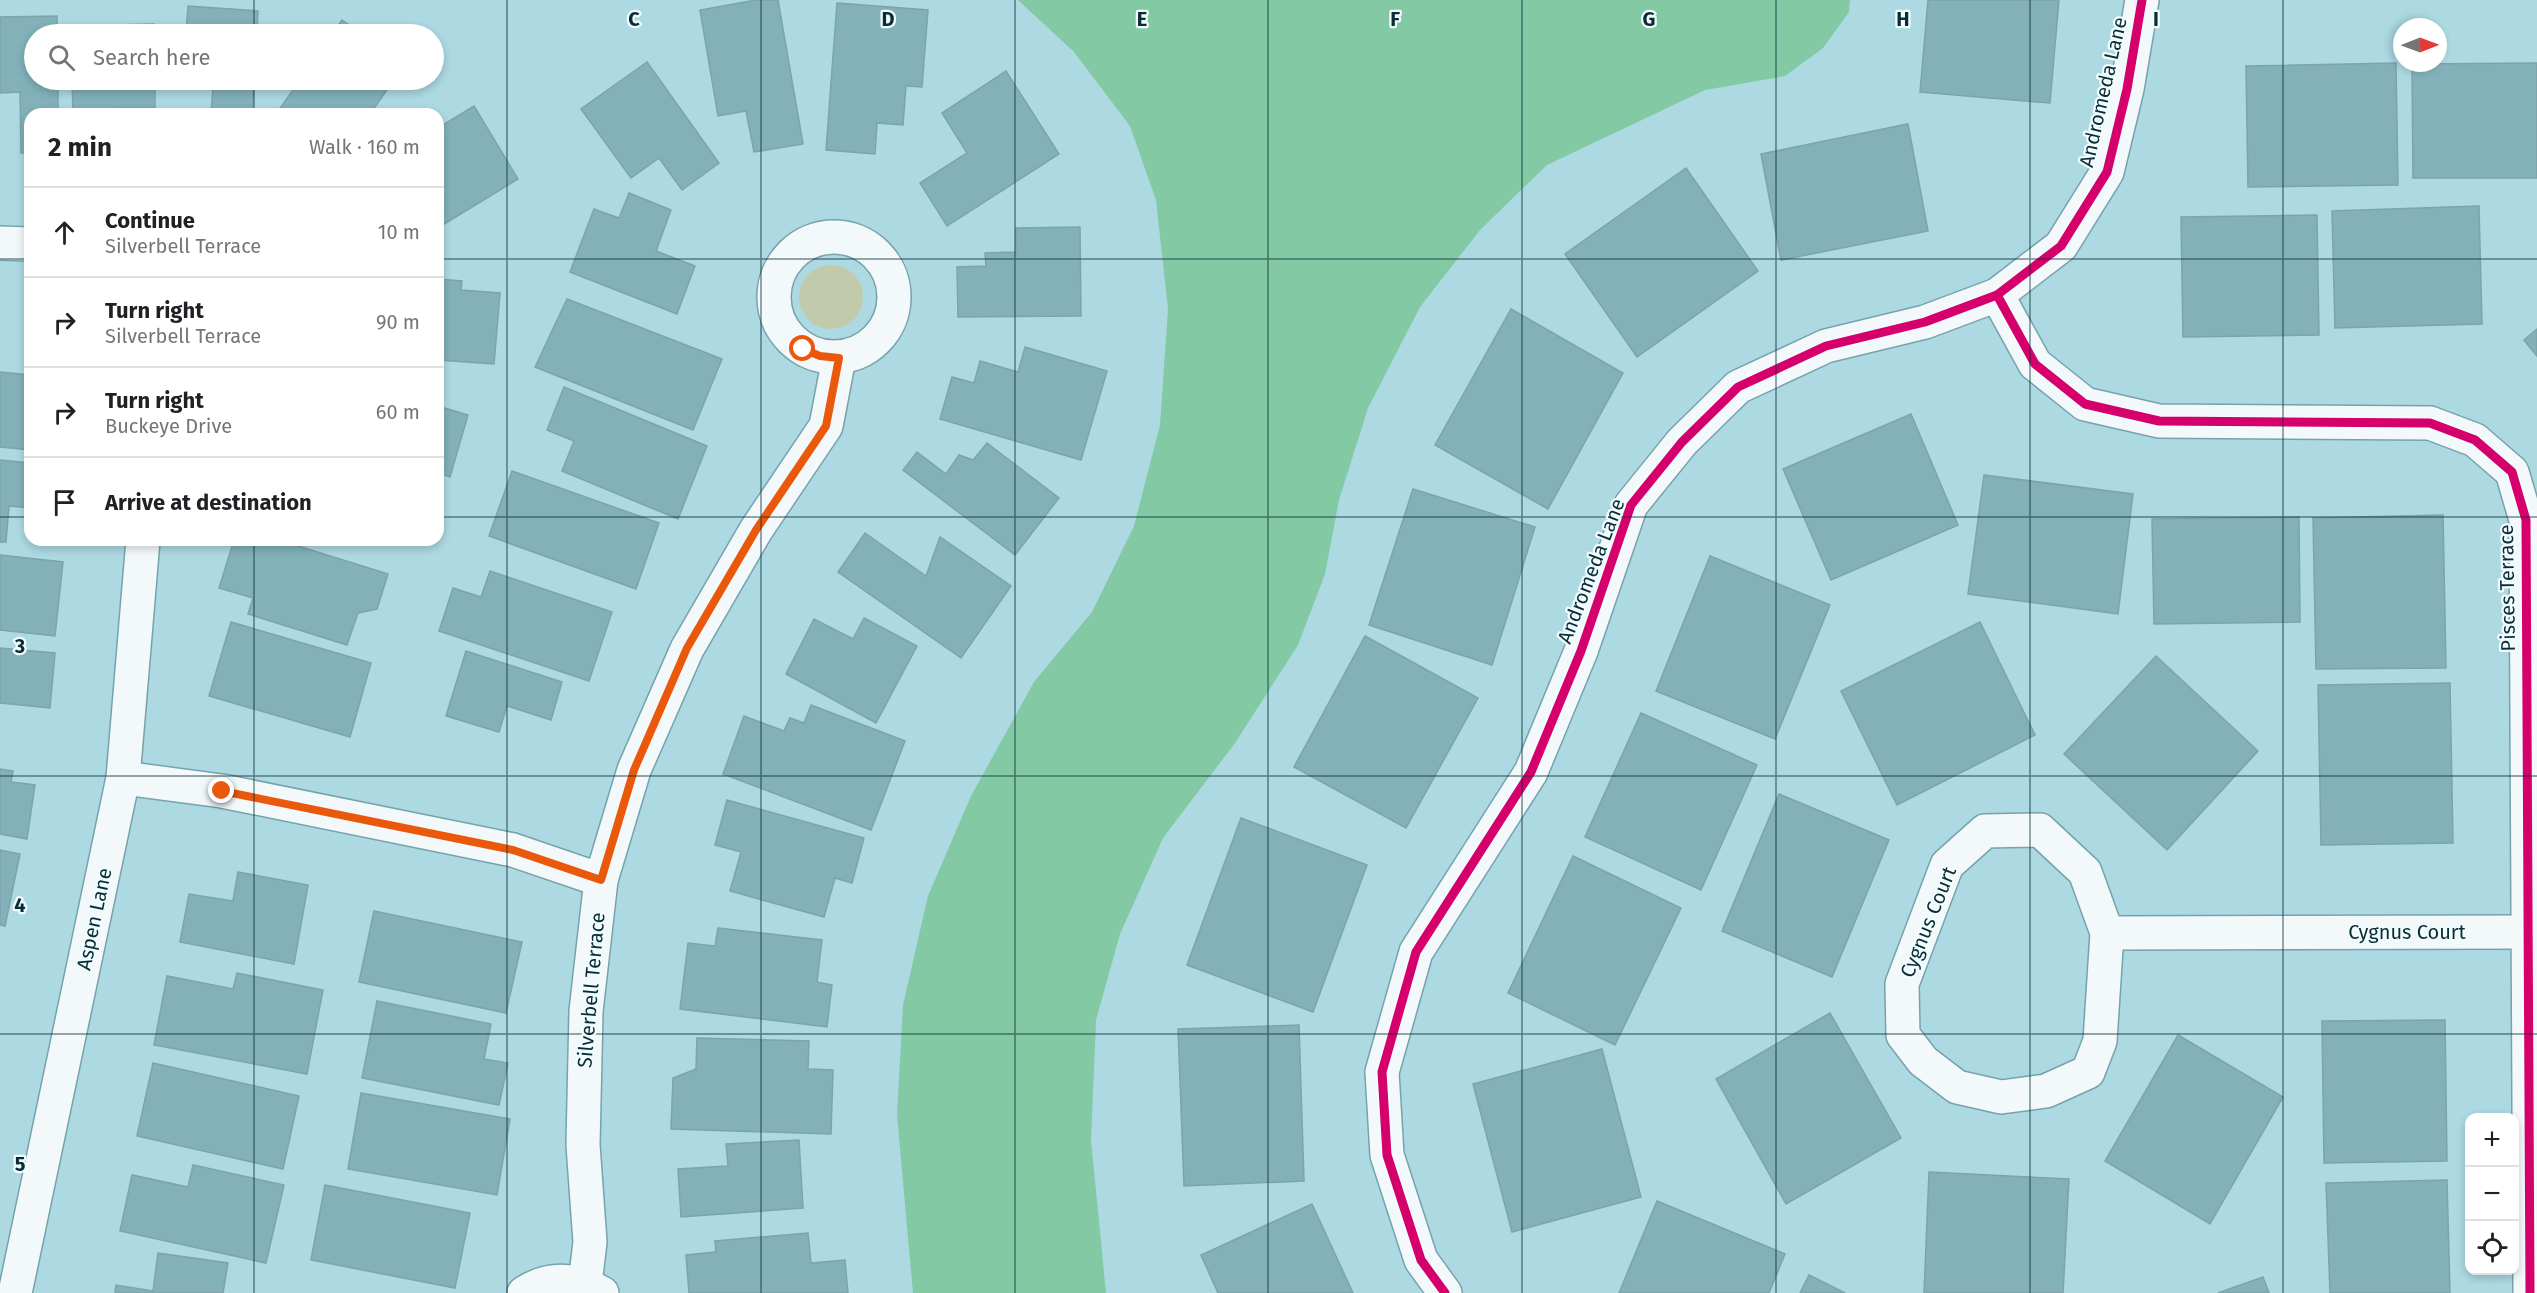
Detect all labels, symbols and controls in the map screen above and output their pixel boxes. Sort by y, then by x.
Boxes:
text: C [628,7,640,31]
text: D [881,7,895,31]
text: E [1137,7,1147,31]
text: F [1390,7,1400,31]
text: G [1643,7,1655,31]
text: H [1896,7,1910,31]
text: I [2153,7,2159,31]
street label: Andromeda Lane [2074,15,2132,169]
north arrow [2393,18,2447,72]
search box [24,24,444,90]
icon: search [45,41,78,74]
text: Search here [93,44,211,71]
text: 2 min [48,132,112,163]
text: Walk · 160 m [309,135,420,159]
text: Continue [105,207,195,234]
icon: ahead [48,216,81,249]
text: 10 m [378,220,420,244]
text: Silverbell Terrace [105,234,261,258]
text: Turn right [105,297,204,324]
icon: right [48,306,81,339]
text: 90 m [376,310,420,334]
text: Silverbell Terrace [105,324,261,348]
route start [789,335,815,361]
text: Turn right [105,387,204,414]
icon: right [48,396,81,429]
text: 60 m [376,400,420,424]
text: Buckeye Drive [105,414,232,438]
icon: arrive [48,486,81,519]
text: Arrive at destination [105,489,312,516]
street label: Andromeda Lane [1552,495,1630,647]
street label: Pisces Terrace [2494,524,2520,652]
text: 3 [14,634,25,658]
route end [208,777,234,803]
street label: Cygnus Court [1895,862,1961,981]
street label: Aspen Lane [71,866,117,972]
text: 4 [14,893,26,917]
street label: Silverbell Terrace [572,911,610,1069]
street label: Cygnus Court [2348,920,2467,944]
map controls [2465,1113,2519,1275]
button: + [2465,1113,2519,1167]
text: 5 [15,1152,26,1176]
button: − [2465,1167,2519,1221]
button: locate [2465,1221,2519,1275]

